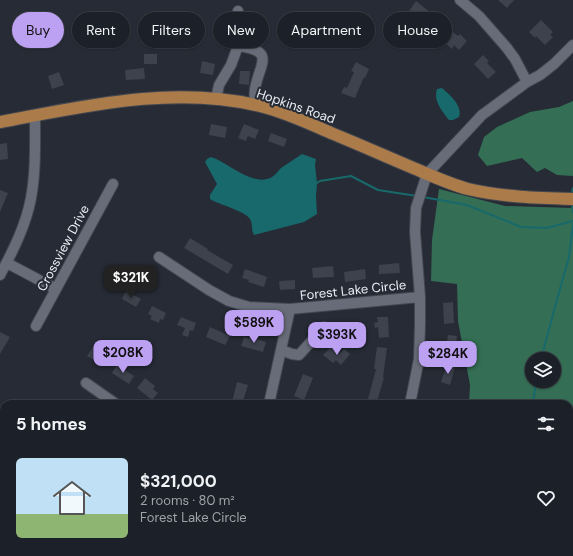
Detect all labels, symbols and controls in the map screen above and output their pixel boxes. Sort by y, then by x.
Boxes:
chip: Buy [12,12,64,48]
chip: Rent [72,12,130,48]
chip: Filters [138,12,205,48]
chip: New [213,12,269,48]
chip: Apartment [277,12,375,48]
chip: House [383,12,452,48]
street label: Hopkins Road [254,85,338,127]
street label: Crossview Drive [33,202,93,294]
pin: $321K [103,265,159,299]
text: $321K [113,269,149,286]
street label: Forest Lake Circle [299,276,407,304]
pin: $589K [226,310,282,344]
text: $589K [234,314,274,331]
pin: $393K [309,322,365,356]
text: $393K [317,326,357,343]
pin: $208K [95,340,151,374]
pin: $284K [420,341,476,375]
text: $208K [102,344,144,361]
text: $284K [428,345,468,362]
map controls [525,352,561,388]
button: layers [525,352,561,388]
text: 5 homes [16,413,87,435]
icon: filters [535,413,557,435]
text: $321,000 [140,470,217,492]
icon: home [48,474,96,522]
icon: heart [535,487,557,509]
text: 2 rooms · 80 m² [140,492,235,509]
text: Forest Lake Circle [140,509,247,526]

